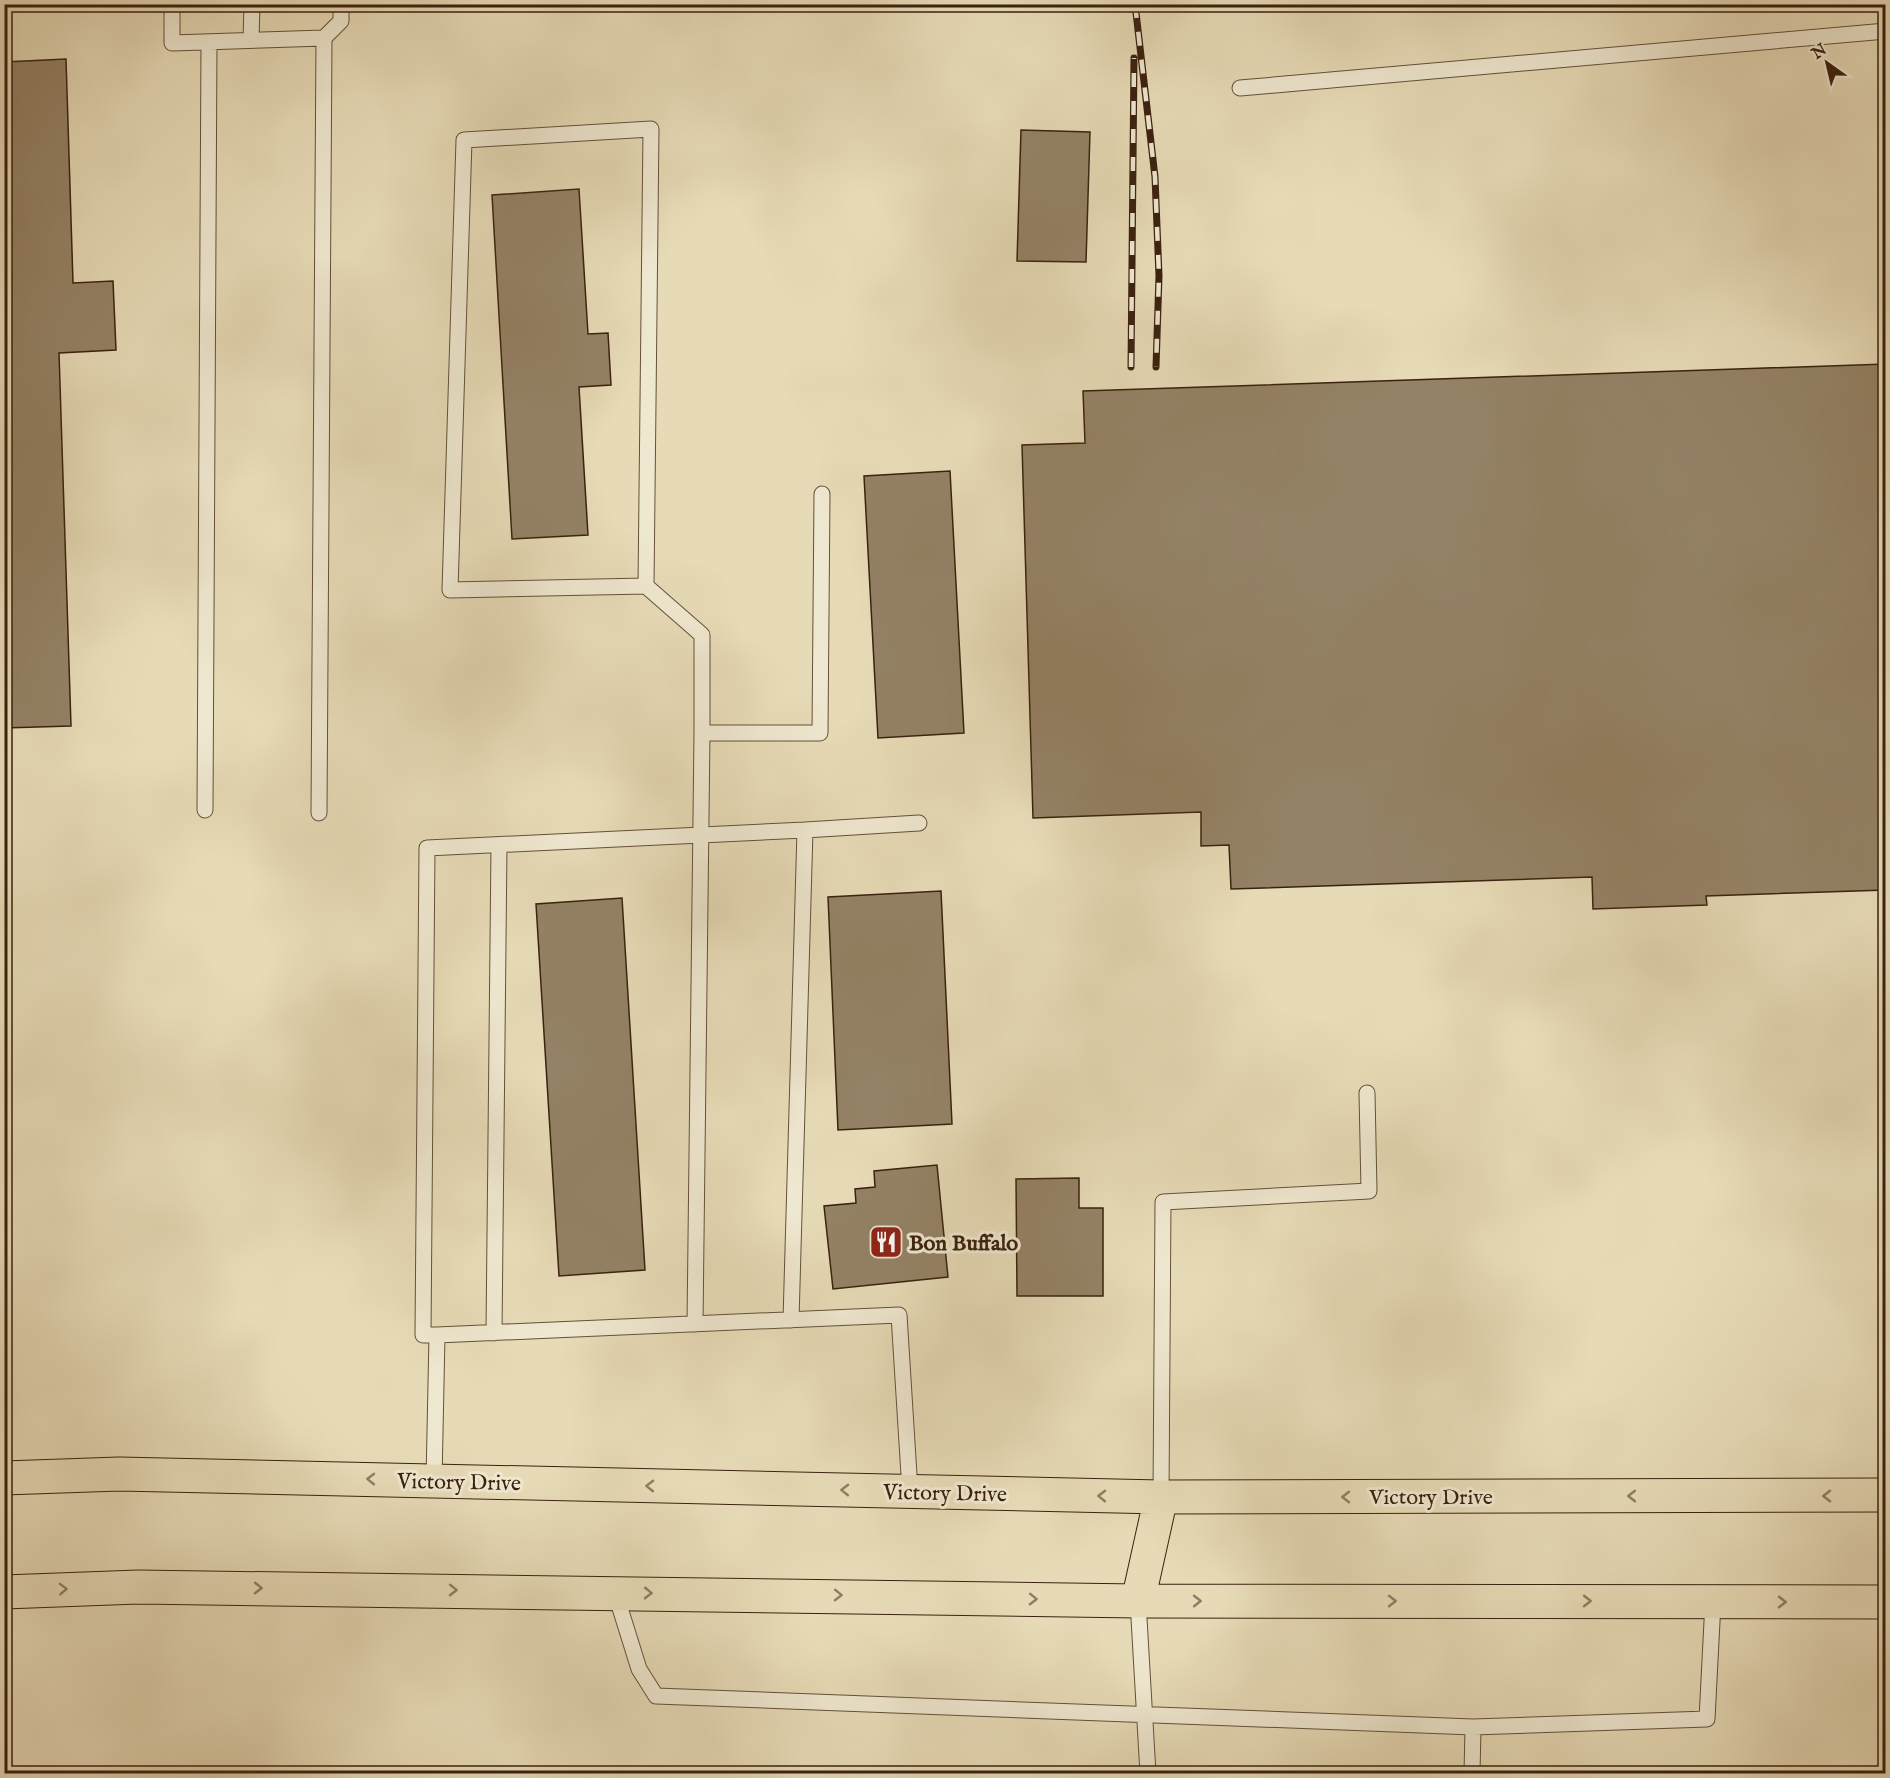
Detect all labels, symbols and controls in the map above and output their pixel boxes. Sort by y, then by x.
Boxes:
north arrow [1797,33,1857,93]
text: N [1808,40,1831,65]
restaurant icon: Bon Buffalo [868,1224,904,1260]
place label: Bon Buffalo [909,1230,1018,1258]
street label: Victory Drive [396,1468,521,1498]
one-way arrow [366,1473,375,1486]
one-way arrow [645,1479,654,1492]
street label: Victory Drive [882,1479,1007,1509]
one-way arrow [840,1484,849,1496]
street label: Victory Drive [1368,1484,1493,1512]
one-way arrow [1098,1489,1107,1502]
one-way arrow [1628,1490,1637,1502]
one-way arrow [1823,1490,1832,1502]
one-way arrow [1342,1491,1351,1503]
one-way arrow [253,1582,262,1594]
one-way arrow [58,1583,67,1596]
one-way arrow [448,1584,457,1597]
one-way arrow [643,1587,652,1599]
one-way arrow [834,1589,843,1601]
one-way arrow [1029,1593,1038,1605]
one-way arrow [1192,1595,1201,1607]
one-way arrow [1387,1595,1396,1607]
one-way arrow [1582,1595,1591,1607]
one-way arrow [1777,1596,1786,1608]

